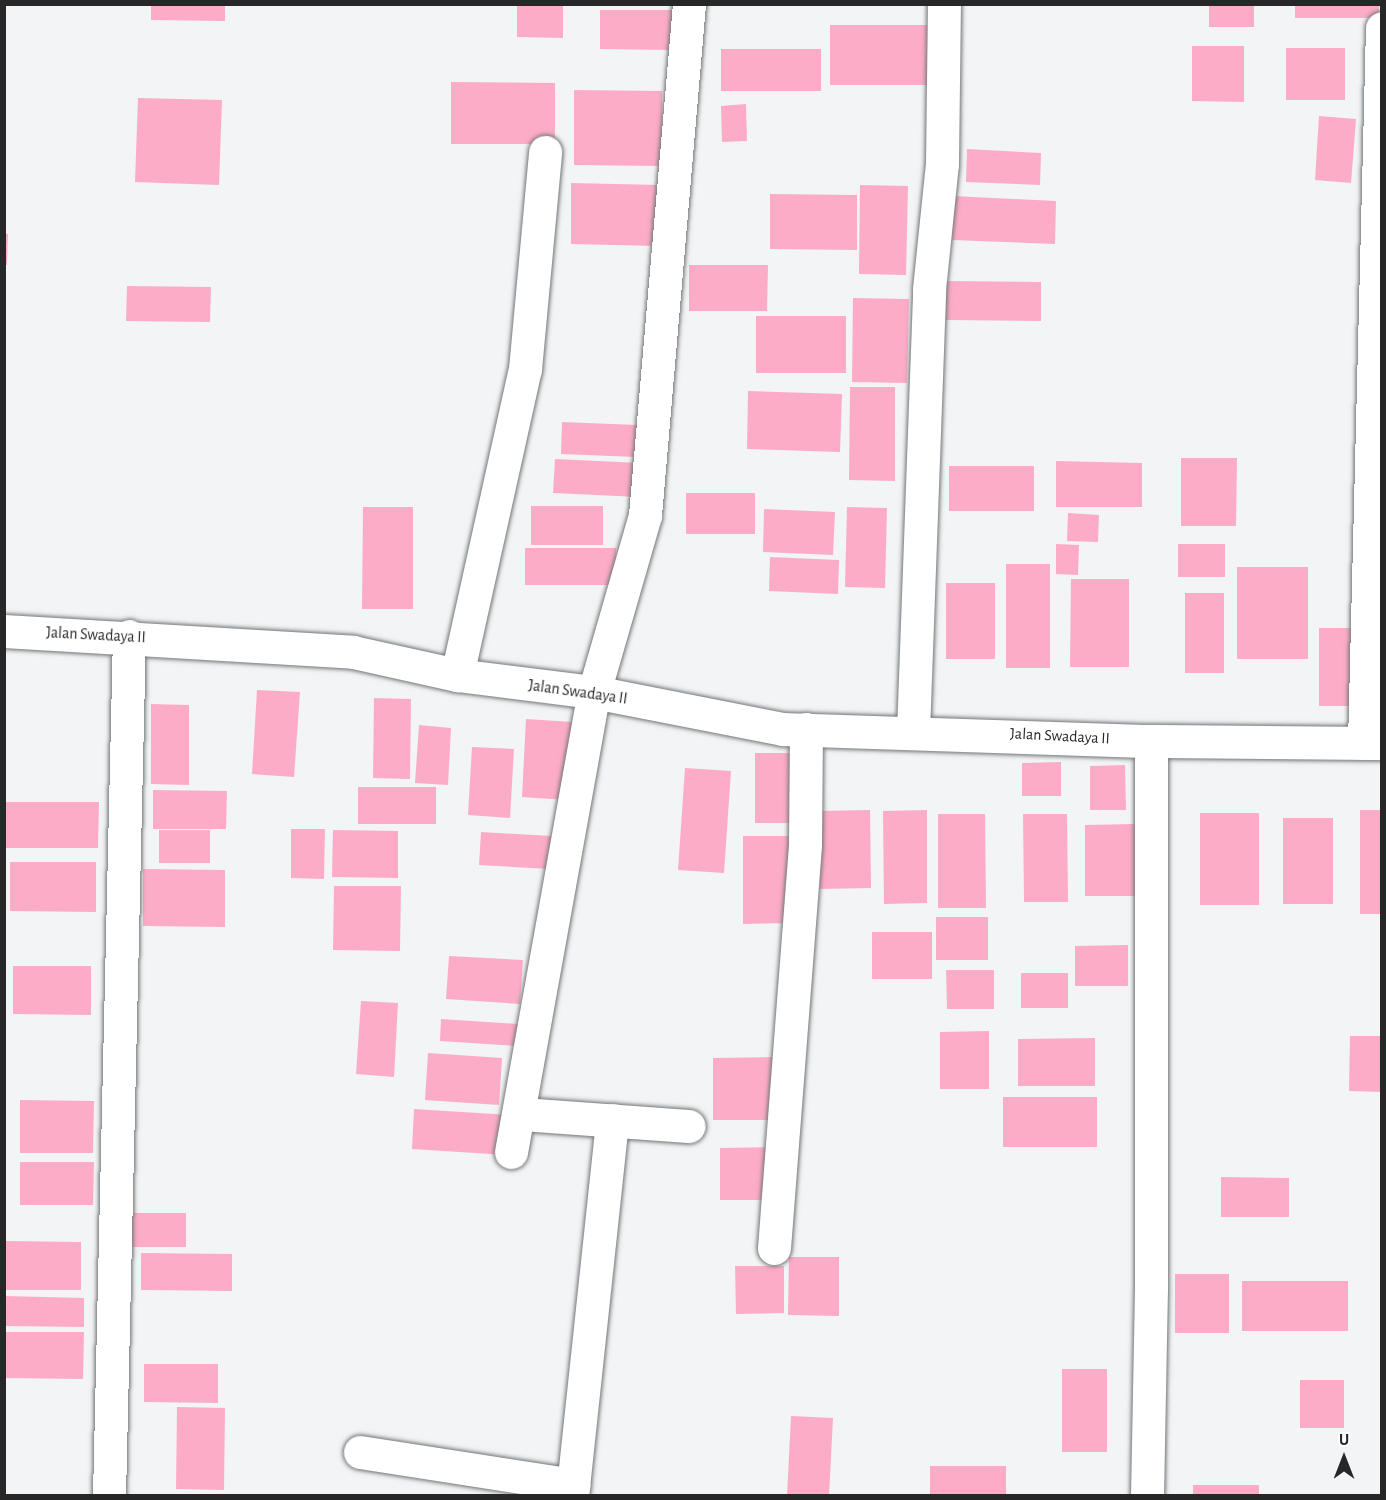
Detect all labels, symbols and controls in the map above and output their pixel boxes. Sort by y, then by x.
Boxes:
street label: Jalan Swadaya II [46,623,146,647]
street label: Jalan Swadaya II [527,676,629,708]
street label: Jalan Swadaya II [1010,724,1110,748]
north arrow [1314,1428,1374,1488]
text: U [1339,1432,1349,1448]

